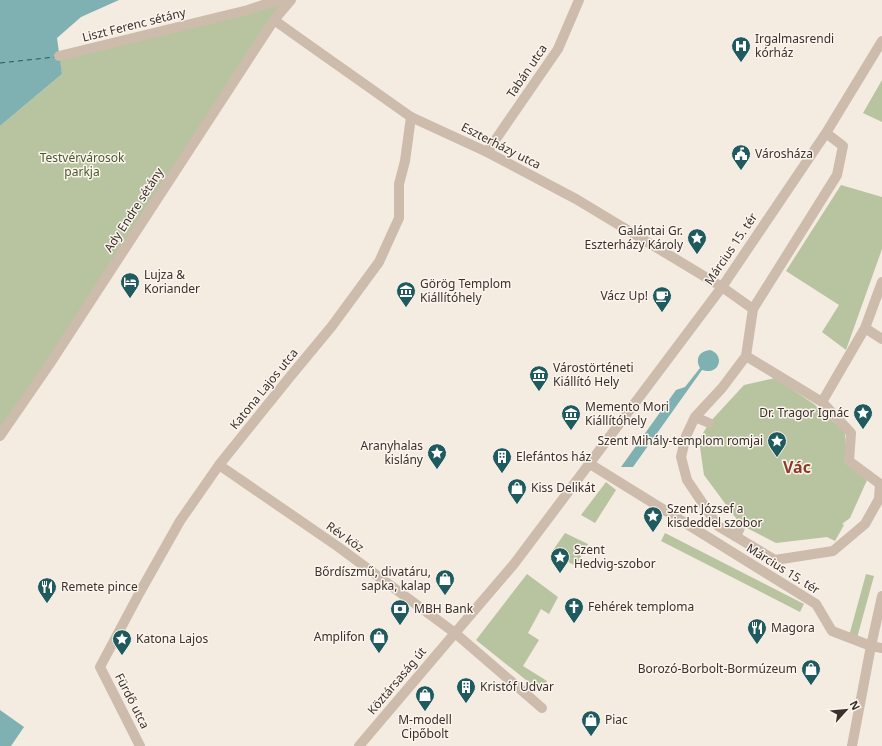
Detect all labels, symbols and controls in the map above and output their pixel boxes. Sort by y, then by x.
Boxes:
street label: Liszt Ferenc sétány [80,3,188,46]
place label: Irgalmasrendi kórház [755,30,834,61]
hospital icon: Irgalmasrendi kórház [730,35,752,63]
street label: Tabán utca [502,41,551,101]
street label: Eszterházy utca [458,118,544,173]
public building icon: Városháza [730,143,752,171]
place label: Városháza [755,145,813,162]
park label: Testvérvárosok parkja [40,149,125,180]
street label: Ady Endre sétány [100,163,168,255]
street label: Március 15. tér [700,209,761,288]
place label: Galántai Gr. Eszterházy Károly [585,222,684,253]
place icon: Galántai Gr. Eszterházy Károly [686,227,708,255]
place label: Lujza & Koriander [144,266,200,297]
hotel icon: Lujza & Koriander [119,271,141,299]
place label: Görög Templom Kiállítóhely [420,275,511,306]
museum icon: Görög Templom Kiállítóhely [395,280,417,308]
cafe icon: Vácz Up! [651,285,673,313]
place label: Vácz Up! [600,287,648,304]
street label: Katona Lajos utca [226,345,302,433]
place label: Várostörténeti Kiállító Hely [553,359,634,390]
museum icon: Várostörténeti Kiállító Hely [528,364,550,392]
place label: Memento Mori Kiállítóhely [585,398,669,429]
place icon: Dr. Tragor Ignác [852,402,874,430]
museum icon: Memento Mori Kiállítóhely [560,403,582,431]
place label: Dr. Tragor Ignác [759,404,849,421]
place icon: Szent Mihály-templom romjai [766,430,788,458]
place label: Szent Mihály-templom romjai [597,432,763,449]
place label: Aranyhalas kislány [361,437,424,468]
place icon: Aranyhalas kislány [426,442,448,470]
building icon: Elefántos ház [491,446,513,474]
place label: Elefántos ház [516,448,591,465]
district label: Vác [783,456,811,478]
shop icon: Kiss Delikát [506,477,528,505]
place label: Kiss Delikát [531,479,596,496]
place label: Szent József a kisdeddel szobor [667,500,762,531]
place icon: Szent József a kisdeddel szobor [642,505,664,533]
street label: Rév köz [323,517,368,556]
street label: Március 15. tér [743,539,823,598]
place label: Szent Hedvig-szobor [574,541,656,572]
place icon: Szent Hedvig-szobor [549,546,571,574]
place label: Bőrdíszmű, divatáru, sapka, kalap [314,563,431,594]
shop icon: Bőrdíszmű, divatáru, sapka, kalap [434,568,456,596]
restaurant icon: Remete pince [36,576,58,604]
place label: Remete pince [61,578,138,595]
church icon: Fehérek temploma [563,596,585,624]
bank icon: MBH Bank [389,598,411,626]
place label: Fehérek temploma [588,598,694,615]
place label: MBH Bank [414,600,474,617]
restaurant icon: Magora [746,617,768,645]
place label: Magora [771,619,815,636]
shop icon: Amplifon [368,626,390,654]
place icon: Katona Lajos [111,628,133,656]
place label: Amplifon [314,628,365,645]
place label: Katona Lajos [136,630,208,647]
street label: Köztársaság út [363,643,430,718]
shop icon: Borozó-Borbolt-Bormúzeum [800,658,822,686]
place label: Borozó-Borbolt-Bormúzeum [638,660,797,677]
street label: Fürdő utca [111,670,154,732]
building icon: Kristóf Udvar [455,676,477,704]
place label: Kristóf Udvar [480,678,554,695]
shop icon: M-modell Cipőbolt [414,684,436,712]
north arrow [826,690,866,730]
text: N [847,698,864,713]
shop icon: Piac [580,709,602,737]
place label: M-modell Cipőbolt [398,711,452,742]
place label: Piac [605,711,628,728]

